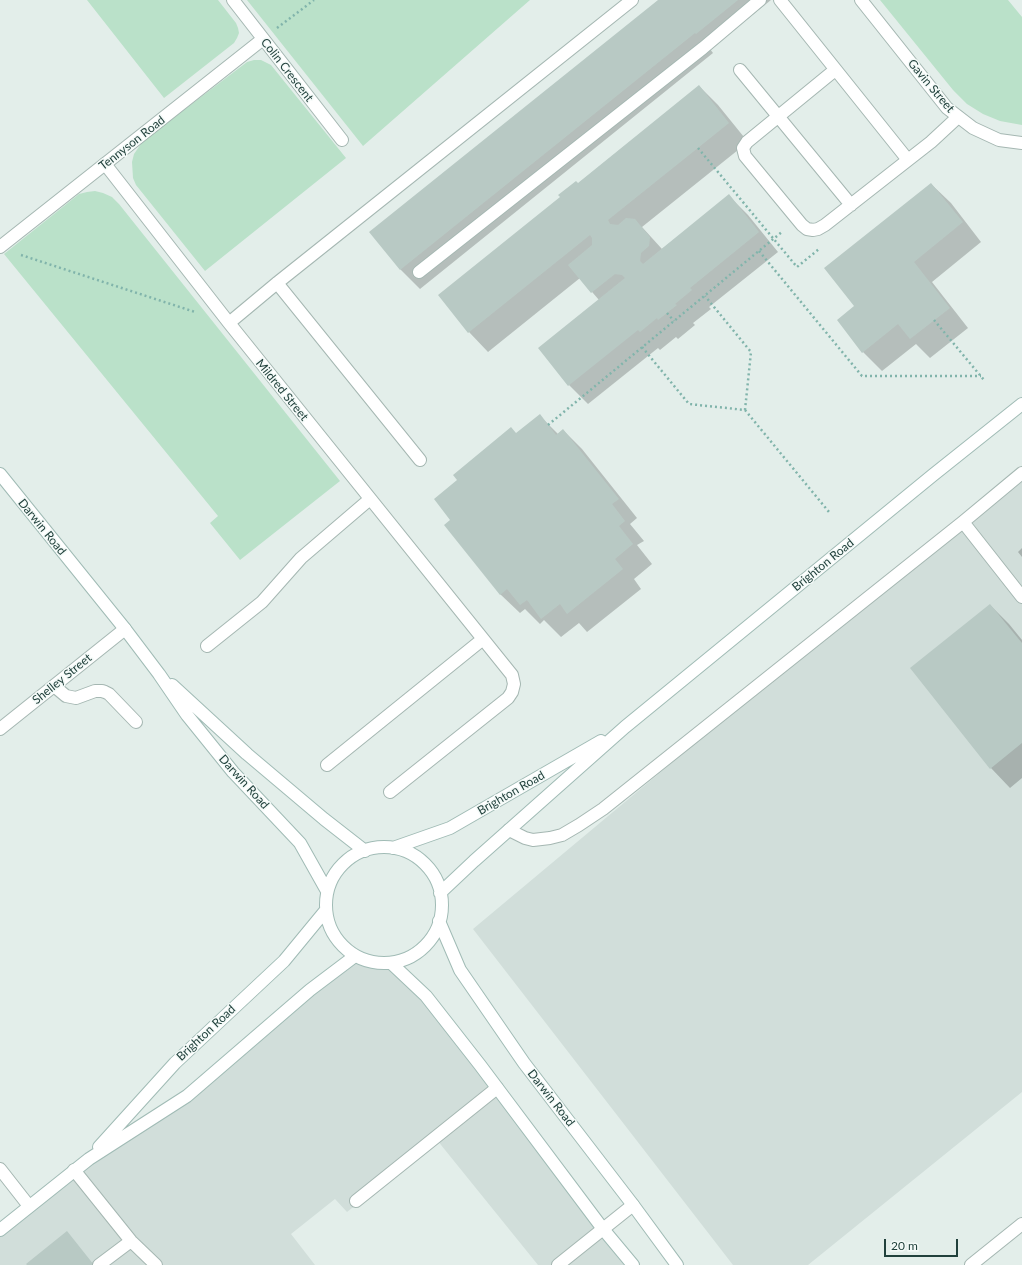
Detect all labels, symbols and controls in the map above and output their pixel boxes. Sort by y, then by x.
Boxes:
street label: Colin Crescent [258,35,316,105]
street label: Gavin Street [905,56,957,116]
street label: Tennyson Road [96,113,168,173]
street label: Mildred Street [253,356,311,424]
street label: Darwin Road [15,496,69,558]
street label: Brighton Road [789,536,857,594]
street label: Shelley Street [29,651,95,707]
street label: Darwin Road [216,752,272,812]
street label: Brighton Road [475,768,547,818]
street label: Brighton Road [174,1002,238,1064]
street label: Darwin Road [524,1067,578,1129]
scale bar [886,1231,960,1257]
text: 20 m [891,1238,918,1253]

